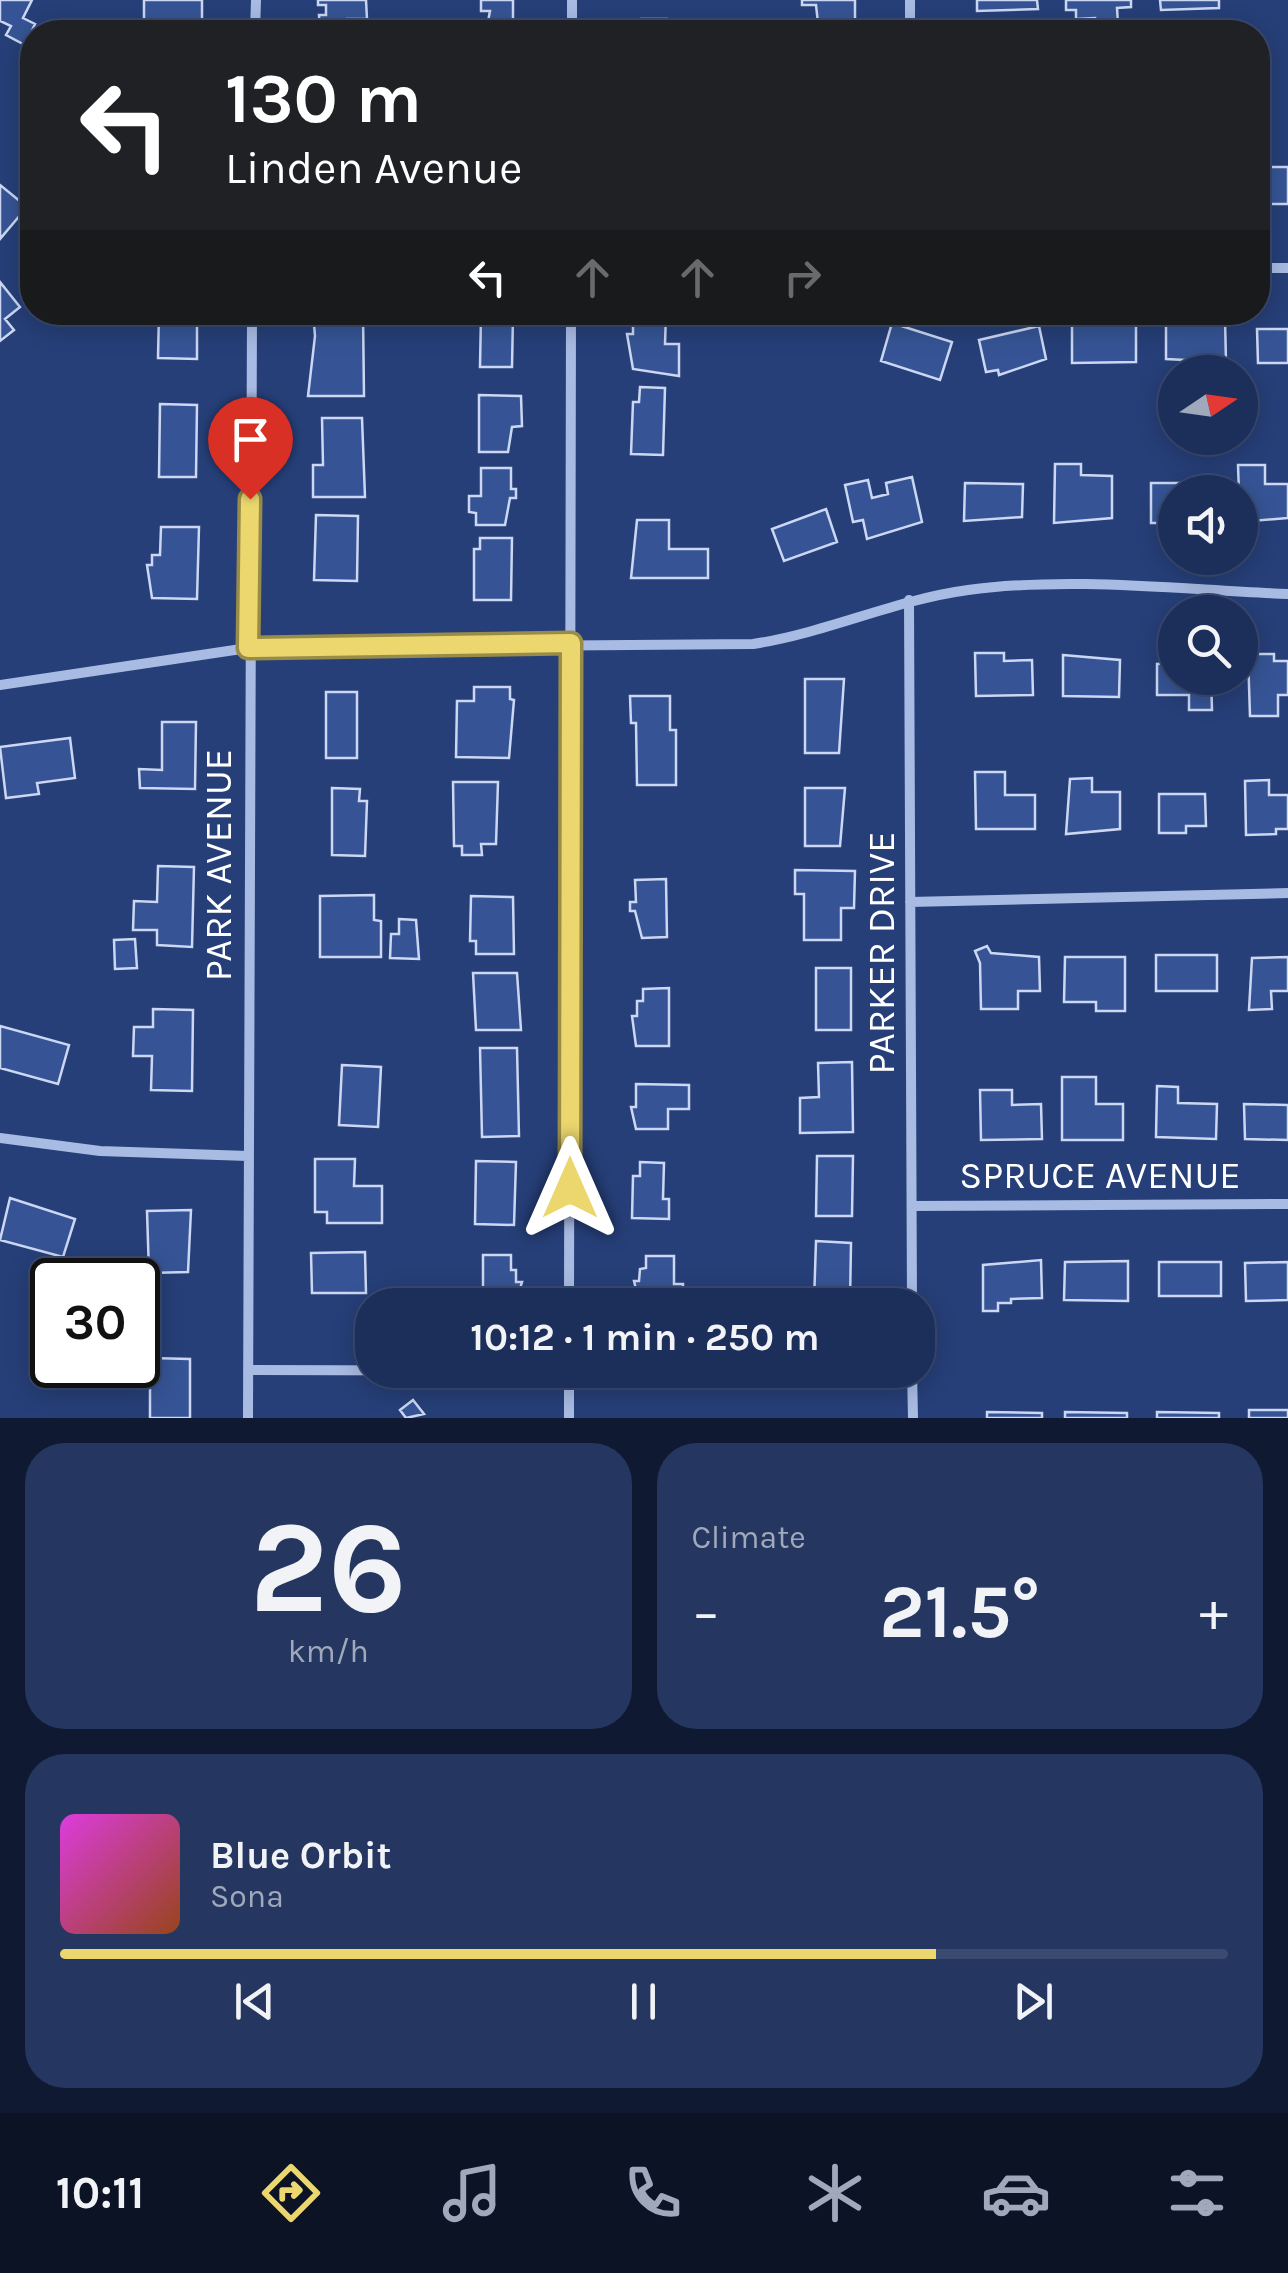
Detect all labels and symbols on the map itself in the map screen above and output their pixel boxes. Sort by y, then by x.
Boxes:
north arrow [1158,355,1258,455]
pin [208,397,293,500]
street label: PARK AVENUE [196,749,241,981]
street label: PARKER DRIVE [859,831,904,1075]
position arrow [518,1136,622,1240]
street label: SPRUCE AVENUE [959,1153,1241,1198]
speed limit sign: 30 [30,1258,160,1388]

